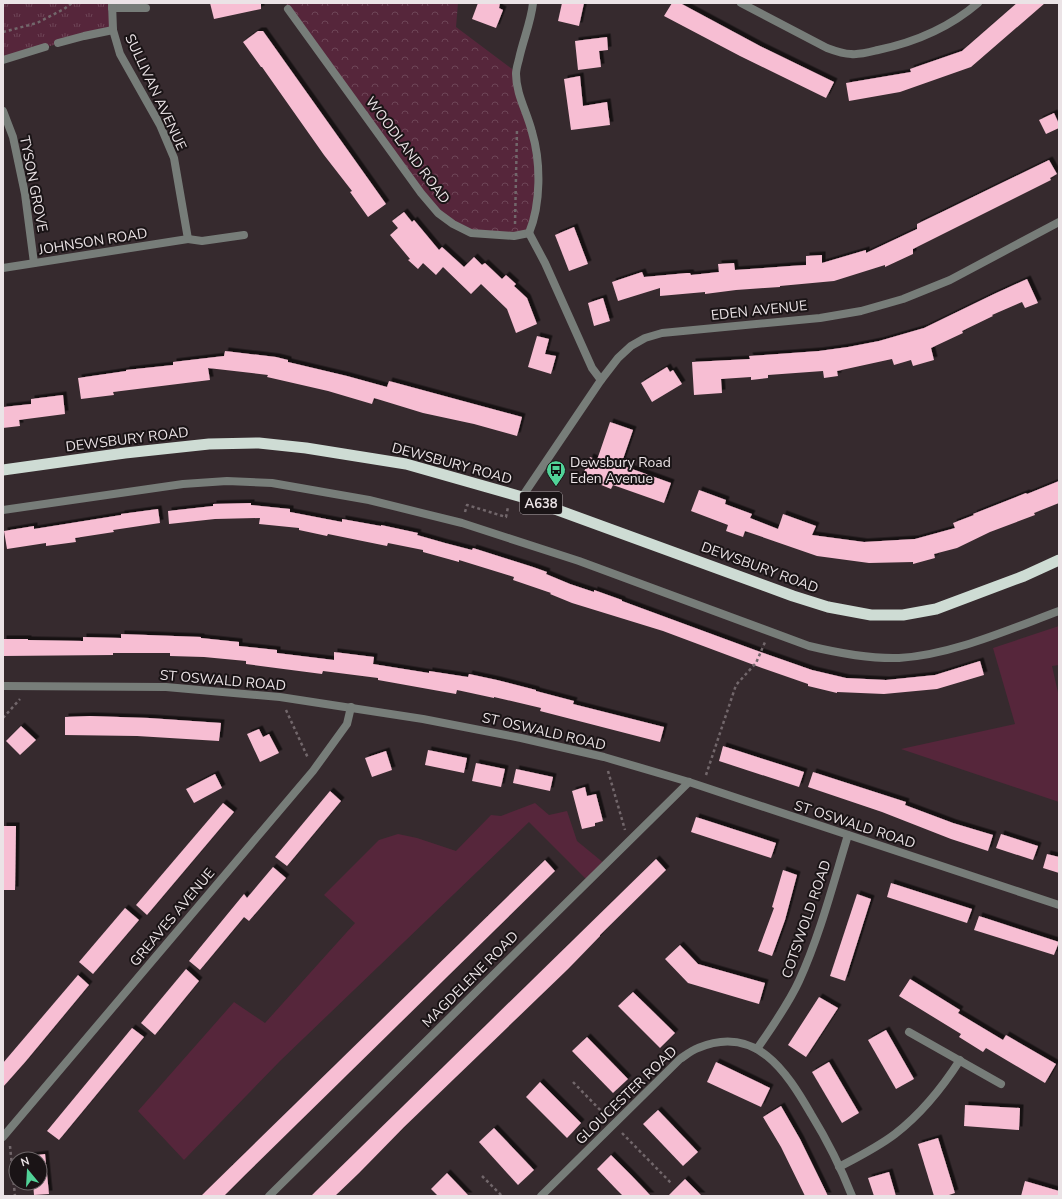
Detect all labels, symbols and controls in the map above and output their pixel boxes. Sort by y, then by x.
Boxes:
street label: SULLIVAN AVENUE [120,31,191,154]
street label: WOODLAND ROAD [361,93,454,208]
street label: TYSON GROVE [15,134,52,234]
street label: JOHNSON ROAD [36,224,149,260]
street label: EDEN AVENUE [710,296,808,325]
street label: DEWSBURY ROAD [65,423,190,456]
street label: DEWSBURY ROAD [390,438,514,489]
place label: Dewsbury Road Eden Avenue [570,453,671,488]
bus stop icon: Dewsbury Road Eden Avenue [545,459,567,487]
road number: A638 [520,492,562,514]
street label: DEWSBURY ROAD [698,537,821,598]
street label: ST OSWALD ROAD [159,666,287,695]
street label: ST OSWALD ROAD [480,708,608,755]
street label: ST OSWALD ROAD [792,796,918,853]
street label: COTSWOLD ROAD [777,858,836,981]
street label: GREAVES AVENUE [126,864,219,970]
street label: MAGDELENE ROAD [418,927,523,1032]
street label: GLOUCESTER ROAD [572,1042,681,1149]
north arrow [8,1151,48,1191]
text: N [19,1154,31,1170]

